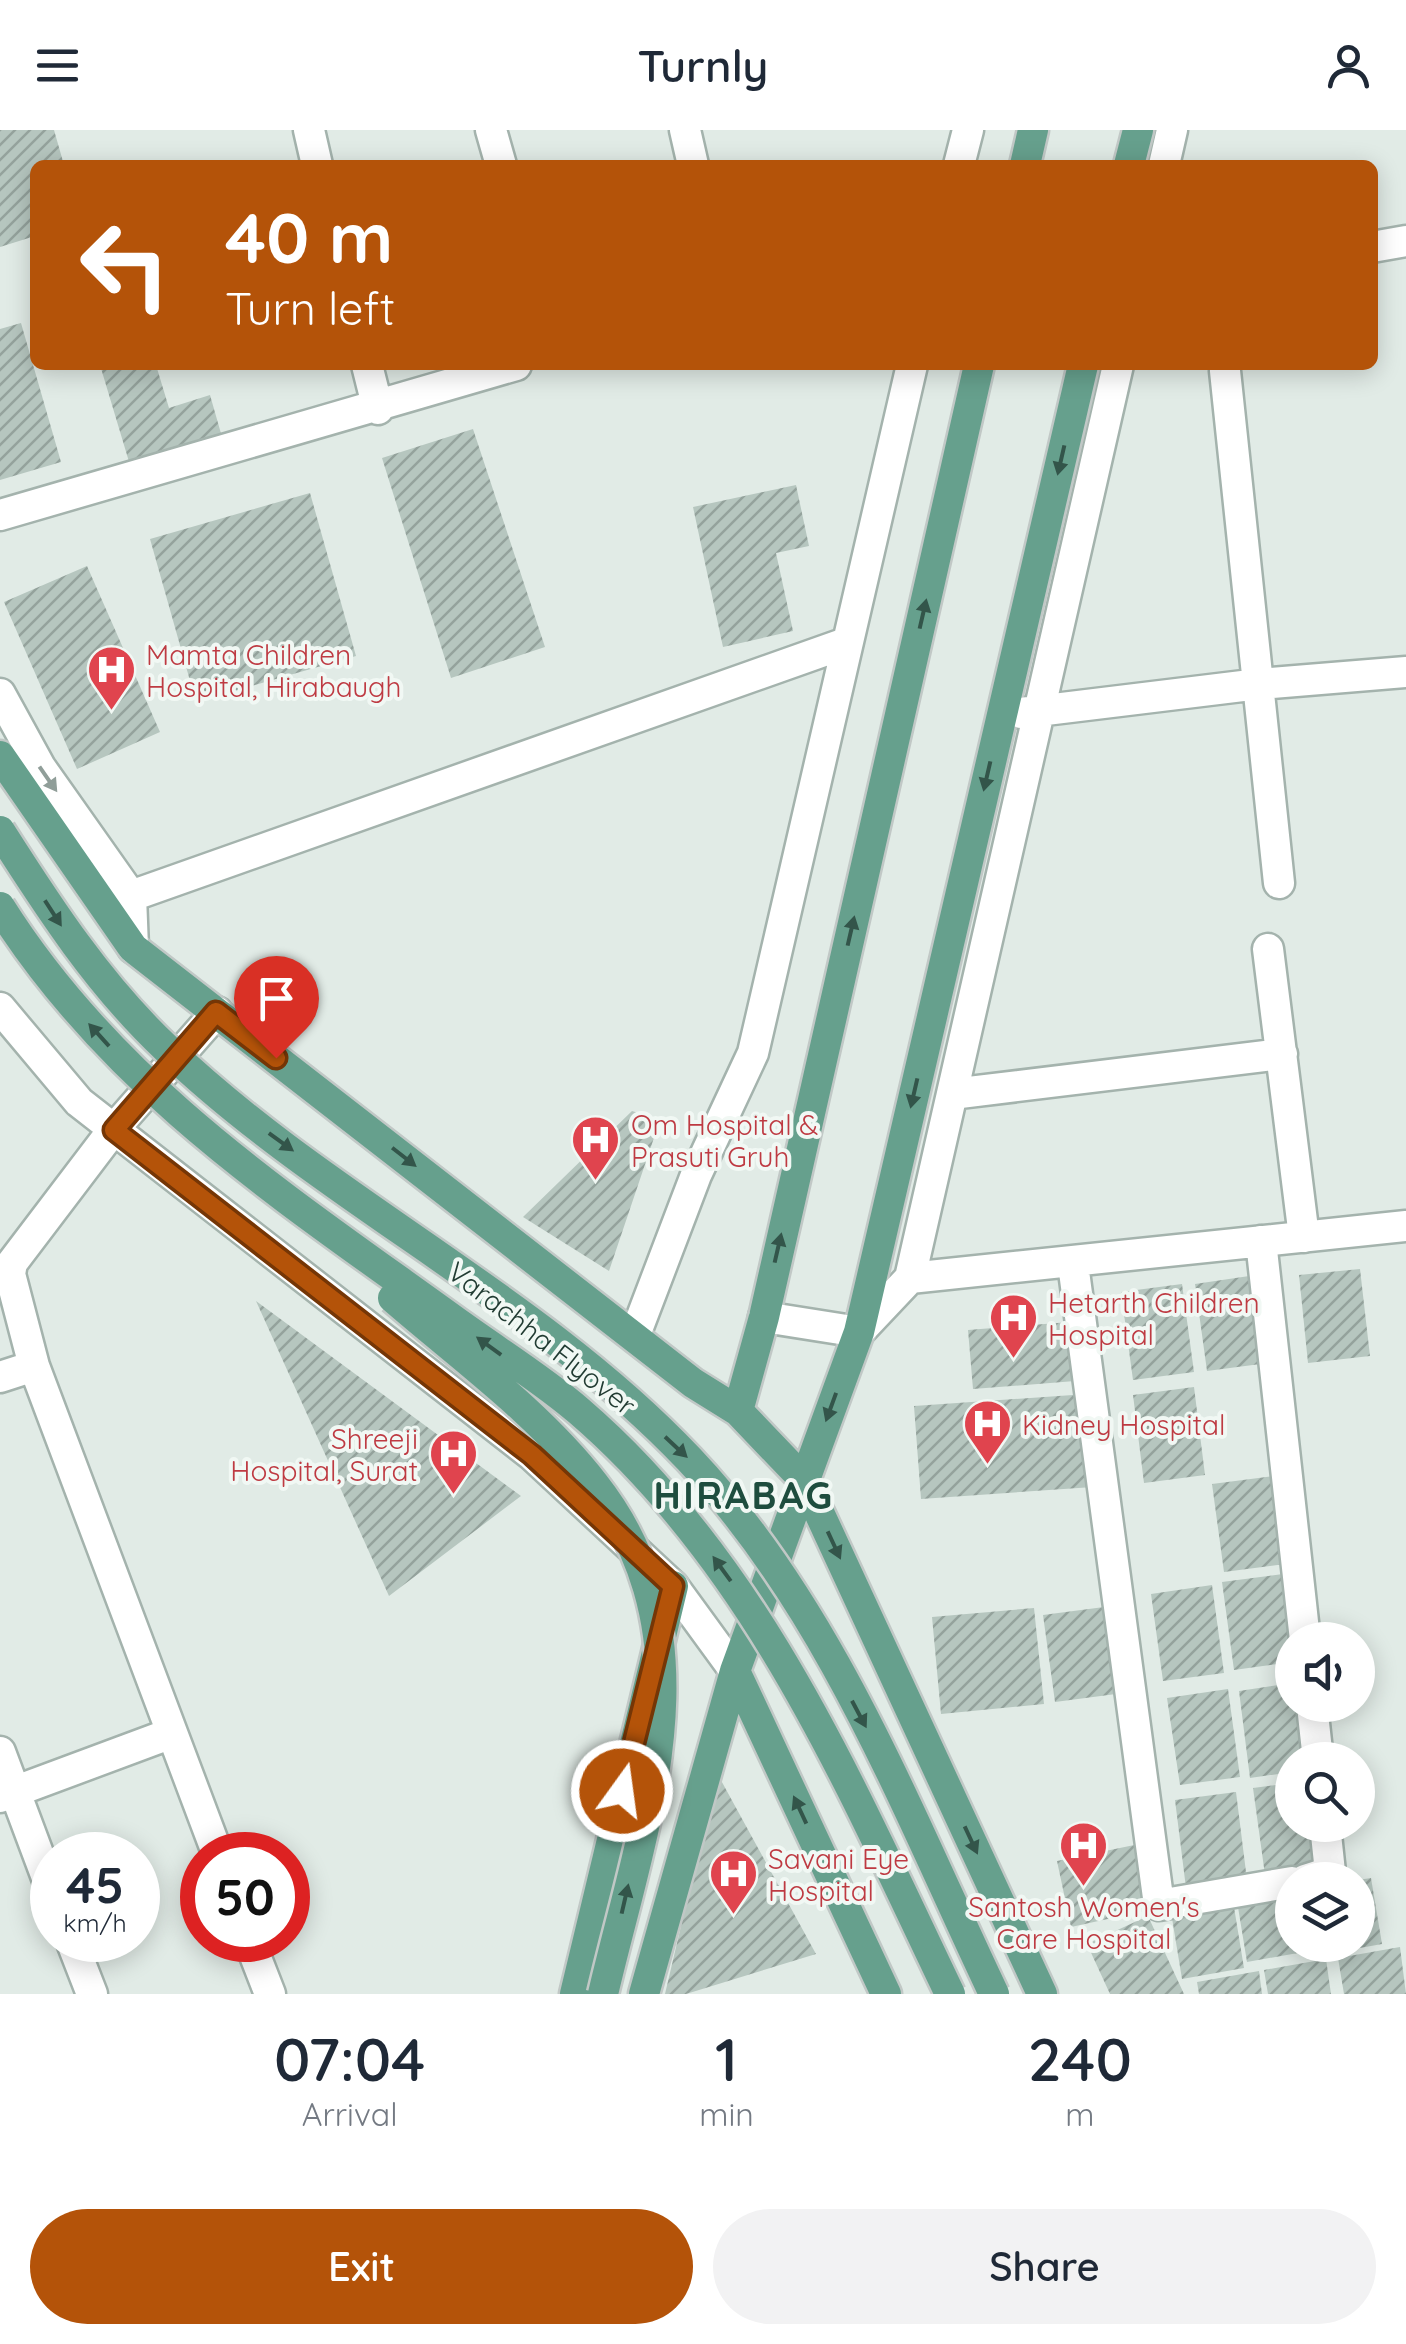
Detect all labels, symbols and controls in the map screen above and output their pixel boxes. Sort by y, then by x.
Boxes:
text: Turnly [638,37,769,93]
icon: menu [30,38,85,93]
icon: person [1321,38,1376,93]
text: 40 m [225,193,393,281]
icon: left [60,200,190,330]
text: Turn left [225,280,395,336]
one-way arrow [1053,445,1068,476]
one-way arrow [915,599,931,630]
place label: Mamta Children Hospital, Hirabaugh [146,637,401,704]
hospital icon: Mamta Children Hospital, Hirabaugh [85,644,137,712]
one-way arrow [979,761,994,792]
one-way arrow [38,766,57,792]
one-way arrow [43,899,61,927]
one-way arrow [843,915,859,946]
pin [234,956,319,1059]
icon: arrive [249,971,304,1026]
one-way arrow [88,1023,110,1048]
one-way arrow [906,1078,921,1109]
place label: Om Hospital & Prasuti Gruh [631,1107,818,1174]
hospital icon: Om Hospital & Prasuti Gruh [570,1114,622,1182]
one-way arrow [268,1131,294,1151]
one-way arrow [391,1147,417,1168]
one-way arrow [771,1232,787,1263]
street label: Varachha Flyover [441,1254,643,1422]
place label: Hetarth Children Hospital [1048,1285,1260,1352]
hospital icon: Hetarth Children Hospital [987,1292,1039,1360]
one-way arrow [476,1336,502,1356]
one-way arrow [823,1392,838,1422]
hospital icon: Kidney Hospital [961,1398,1013,1466]
place label: Kidney Hospital [1022,1407,1225,1442]
place label: Shreeji Hospital, Surat [230,1421,418,1488]
hospital icon: Shreeji Hospital, Surat [427,1428,479,1496]
one-way arrow [664,1435,688,1458]
district label: HIRABAG [653,1471,835,1519]
one-way arrow [826,1531,843,1560]
one-way arrow [713,1556,733,1582]
map controls [1275,1622,1375,1962]
button: sound [1275,1622,1375,1722]
one-way arrow [850,1699,867,1728]
position arrow [570,1739,674,1843]
button: search [1275,1742,1375,1842]
one-way arrow [792,1796,809,1825]
hospital icon: Santosh Women's Care Hospital [1058,1820,1110,1888]
one-way arrow [962,1826,979,1855]
speed limit sign: 50 [180,1832,310,1962]
place label: Savani Eye Hospital [768,1841,909,1908]
hospital icon: Savani Eye Hospital [707,1848,759,1916]
text: 45 [66,1853,124,1916]
button: layers [1275,1862,1375,1962]
one-way arrow [618,1883,633,1914]
place label: Santosh Women's Care Hospital [968,1889,1200,1956]
text: km/h [63,1907,127,1938]
text: 07:04 [274,2021,425,2096]
text: 1 [715,2021,738,2096]
text: 240 [1028,2021,1132,2096]
text: Arrival [302,2094,398,2134]
text: min [699,2094,754,2134]
text: m [1065,2094,1094,2134]
button: Exit [30,2209,693,2324]
button: Share [713,2209,1376,2324]

